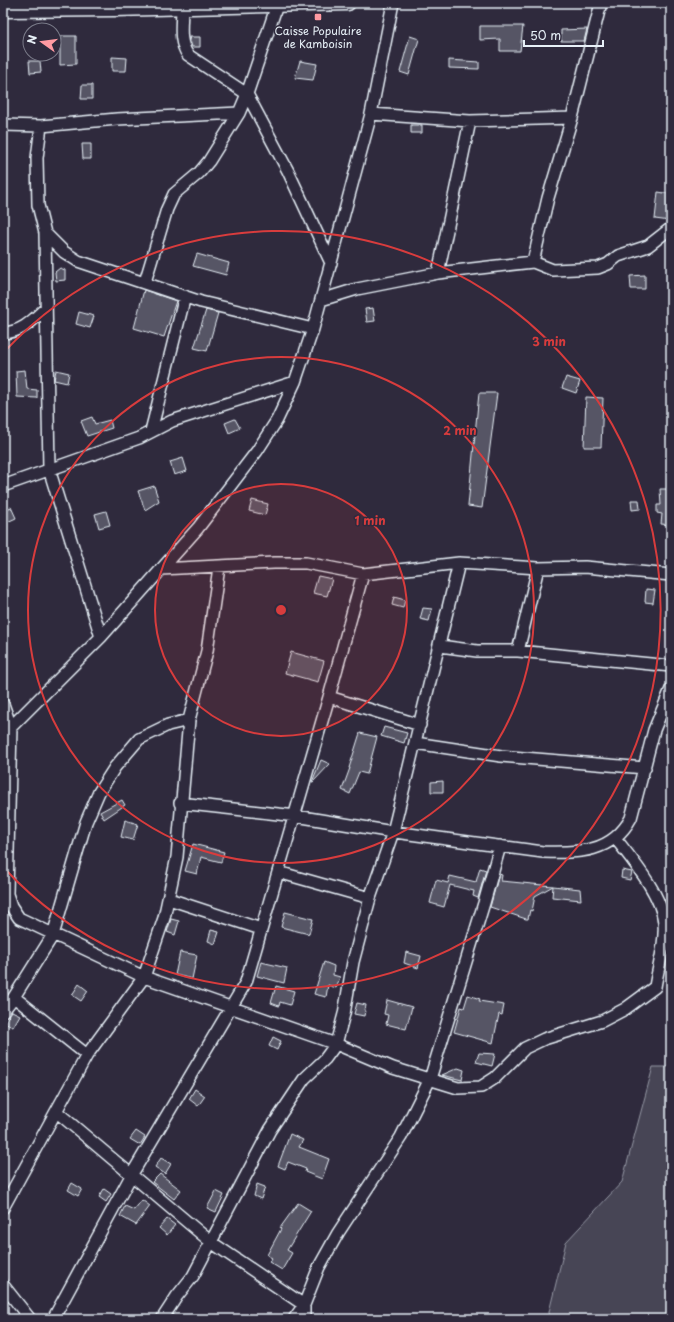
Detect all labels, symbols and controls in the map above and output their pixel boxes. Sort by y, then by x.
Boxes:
marker: Caisse Populaire de Kamboisin [313,12,323,22]
north arrow [22,22,62,62]
place label: Caisse Populaire de Kamboisin [274,22,362,52]
scale bar [524,22,603,48]
text: 50 m [530,26,561,44]
text: N [23,33,41,46]
text: 3 min [532,332,566,350]
text: 2 min [443,421,477,439]
text: 1 min [354,511,386,529]
centre of rings [274,603,288,617]

